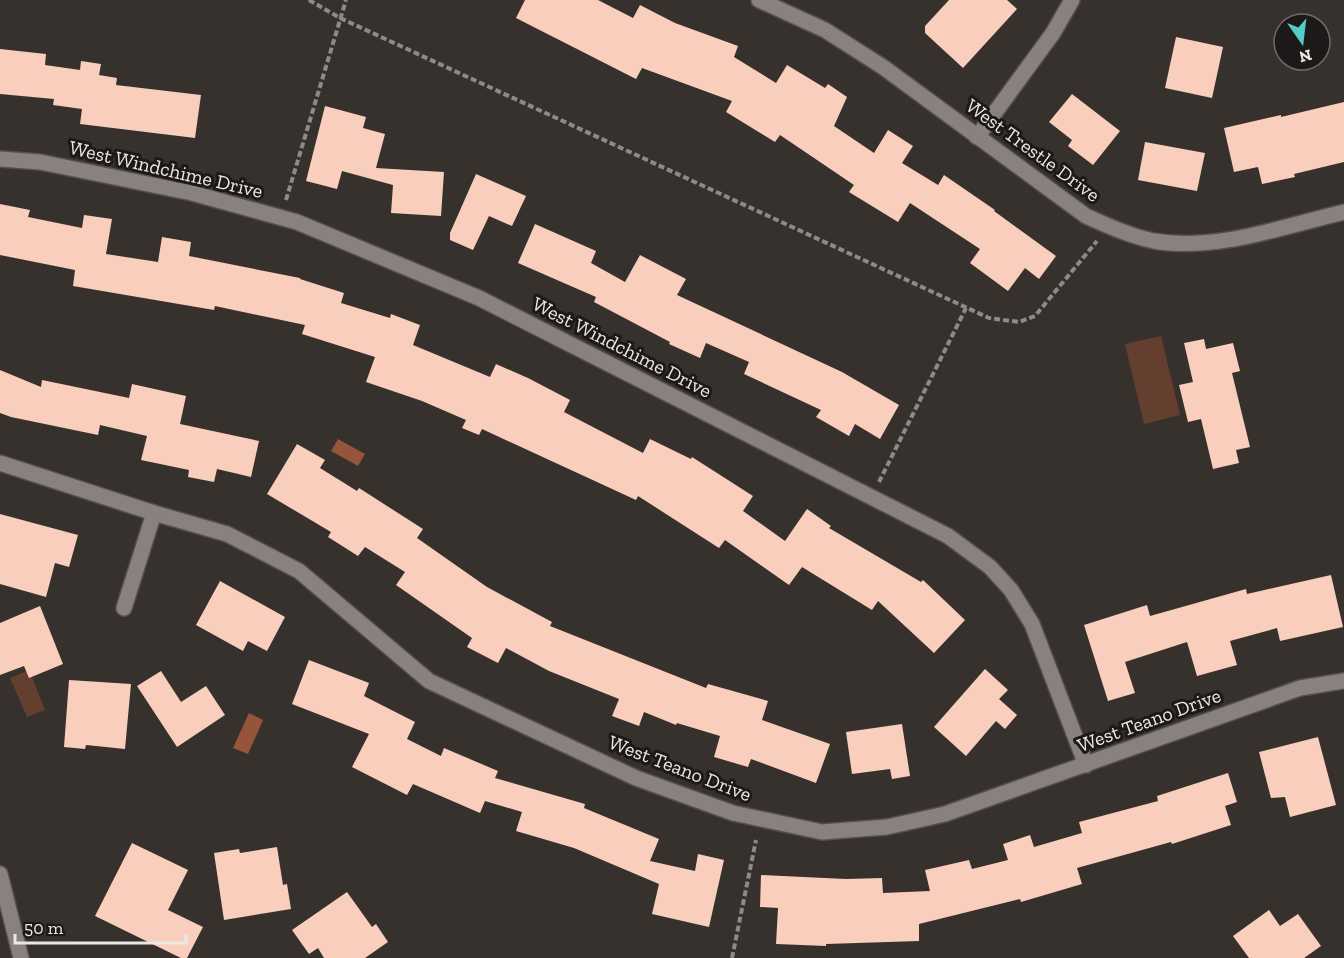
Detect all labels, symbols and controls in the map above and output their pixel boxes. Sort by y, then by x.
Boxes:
north arrow [1272,12,1332,72]
text: N [1297,45,1314,67]
street label: West Trestle Drive [961,93,1105,207]
street label: West Windchime Drive [67,135,265,203]
street label: West Windchime Drive [528,291,716,403]
street label: West Teano Drive [1074,683,1224,757]
street label: West Teano Drive [605,730,755,806]
scale bar [15,907,186,945]
text: 50 m [24,917,64,939]

